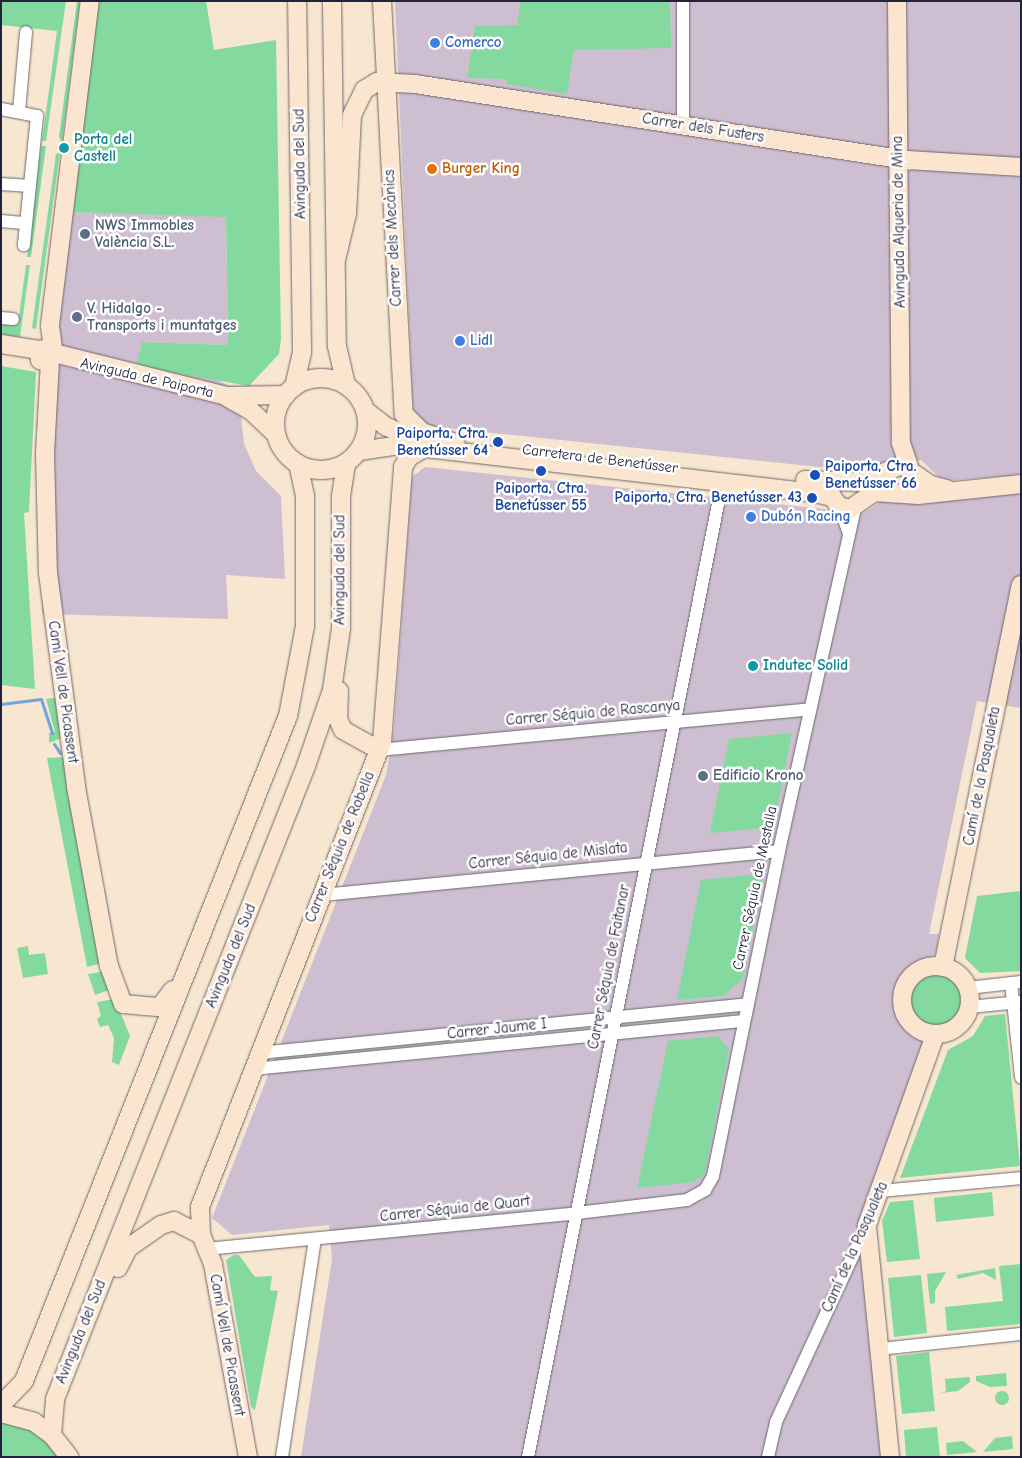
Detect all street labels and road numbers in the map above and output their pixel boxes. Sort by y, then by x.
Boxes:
street label: Avinguda del Sud [290,109,310,219]
street label: Carrer dels Fusters [641,109,765,147]
street label: Avinguda Alqueria de Mina [888,136,910,308]
street label: Carrer dels Mecànics [380,169,406,307]
street label: Avinguda de Paiporta [79,354,215,402]
street label: Carretera de Benetússer [521,441,679,477]
street label: Avinguda del Sud [331,515,349,625]
street label: Camí Vell de Picassent [44,620,82,764]
street label: Carrer Séquia de Rascanya [505,696,681,730]
street label: Camí de la Pasqualeta [960,705,1004,847]
street label: Carrer Séquia de Robella [301,769,379,925]
street label: Carrer Séquia de Mestalla [729,804,781,972]
street label: Carrer Séquia de Mislata [468,839,628,873]
street label: Carrer Séquia de Faitanar [584,883,634,1051]
street label: Avinguda del Sud [202,901,260,1011]
street label: Carrer Jaume I [446,1015,548,1043]
street label: Camí de la Pasqualeta [818,1179,892,1315]
street label: Carrer Séquia de Quart [379,1192,531,1226]
street label: Camí Vell de Picassent [206,1273,248,1417]
street label: Avinguda del Sud [52,1277,110,1387]

